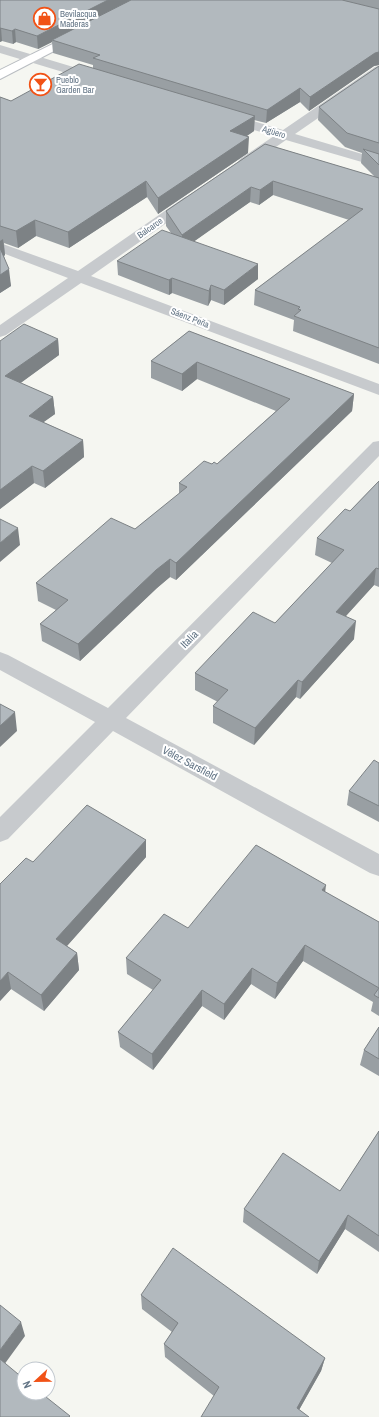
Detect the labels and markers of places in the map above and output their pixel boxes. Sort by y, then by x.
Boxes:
shop icon: Bevilacqua Maderas [31,6,57,32]
place label: Bevilacqua Maderas [60,8,97,30]
bar icon: Pueblo Garden Bar [28,72,54,98]
place label: Pueblo Garden Bar [56,74,95,96]

